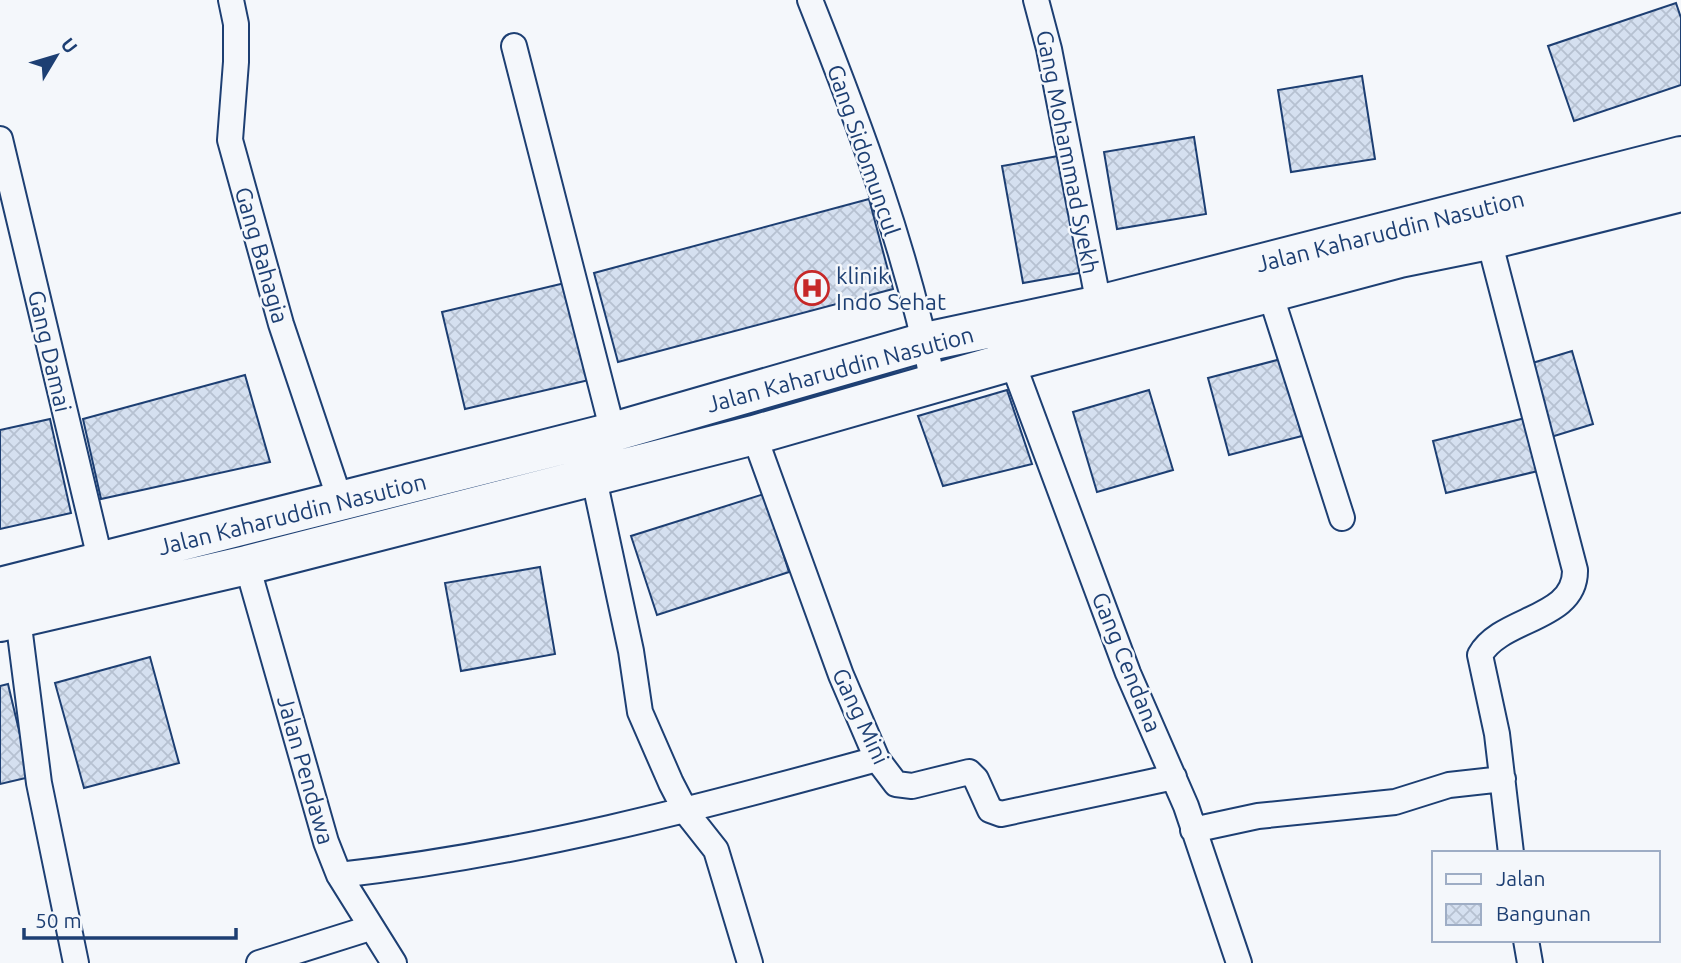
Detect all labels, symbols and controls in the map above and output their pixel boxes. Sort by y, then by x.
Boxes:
north arrow [21,21,91,91]
street label: Gang Mohammad Syekh [1032,28,1104,276]
text: U [57,34,82,58]
street label: Gang Sidomuncul [823,61,905,239]
street label: Gang Bahagia [231,184,293,326]
street label: Jalan Kaharuddin Nasution [1253,186,1527,276]
place label: klinik Indo Sehat [836,263,946,314]
hospital icon: klinik Indo Sehat [793,269,831,307]
street label: Gang Damai [24,288,76,414]
street label: Jalan Kaharuddin Nasution [704,321,976,417]
street label: Jalan Kaharuddin Nasution [155,469,429,559]
street label: Gang Cendana [1088,588,1166,736]
street label: Gang Mini [828,664,894,768]
street label: Jalan Pendawa [273,693,339,847]
legend [1432,851,1660,942]
text: Jalan [1496,866,1545,890]
scale bar [24,897,236,941]
text: Bangunan [1496,901,1591,925]
text: 50 m [35,908,82,932]

